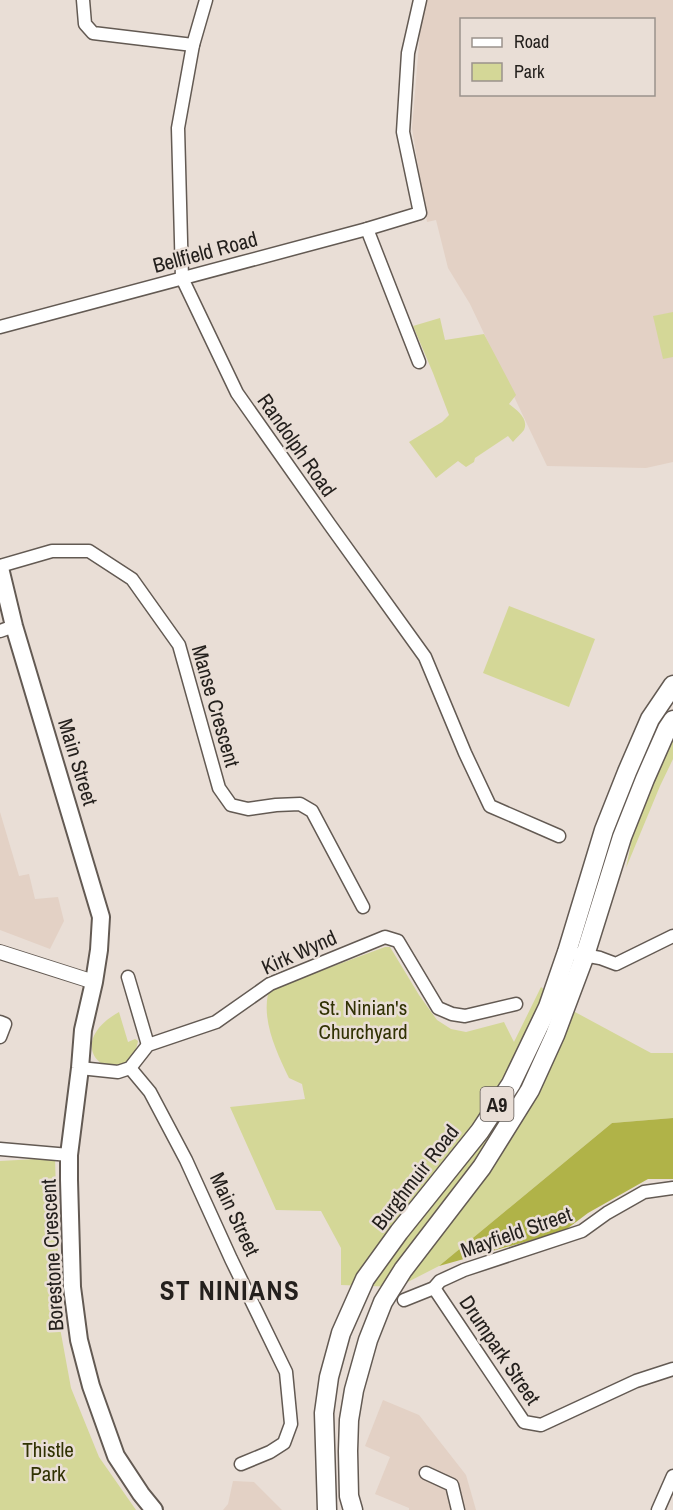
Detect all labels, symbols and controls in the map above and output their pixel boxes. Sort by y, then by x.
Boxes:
legend [460,18,655,96]
text: Road [514,29,549,54]
text: Park [514,59,545,84]
street label: Bellfield Road [149,224,261,280]
street label: Randolph Road [251,388,343,502]
street label: Manse Crescent [185,642,247,770]
street label: Main Street [51,715,105,809]
street label: Kirk Wynd [257,923,341,981]
park label: St. Ninian's Churchyard [319,993,408,1046]
road number: A9 [480,1087,514,1121]
street label: Burghmuir Road [365,1118,465,1236]
street label: Main Street [203,1168,267,1261]
street label: Borestone Crescent [34,1178,70,1332]
street label: Mayfield Street [457,1199,576,1265]
district label: ST NINIANS [160,1272,300,1308]
street label: Drumpark Street [453,1290,547,1411]
park label: Thistle Park [22,1435,74,1488]

